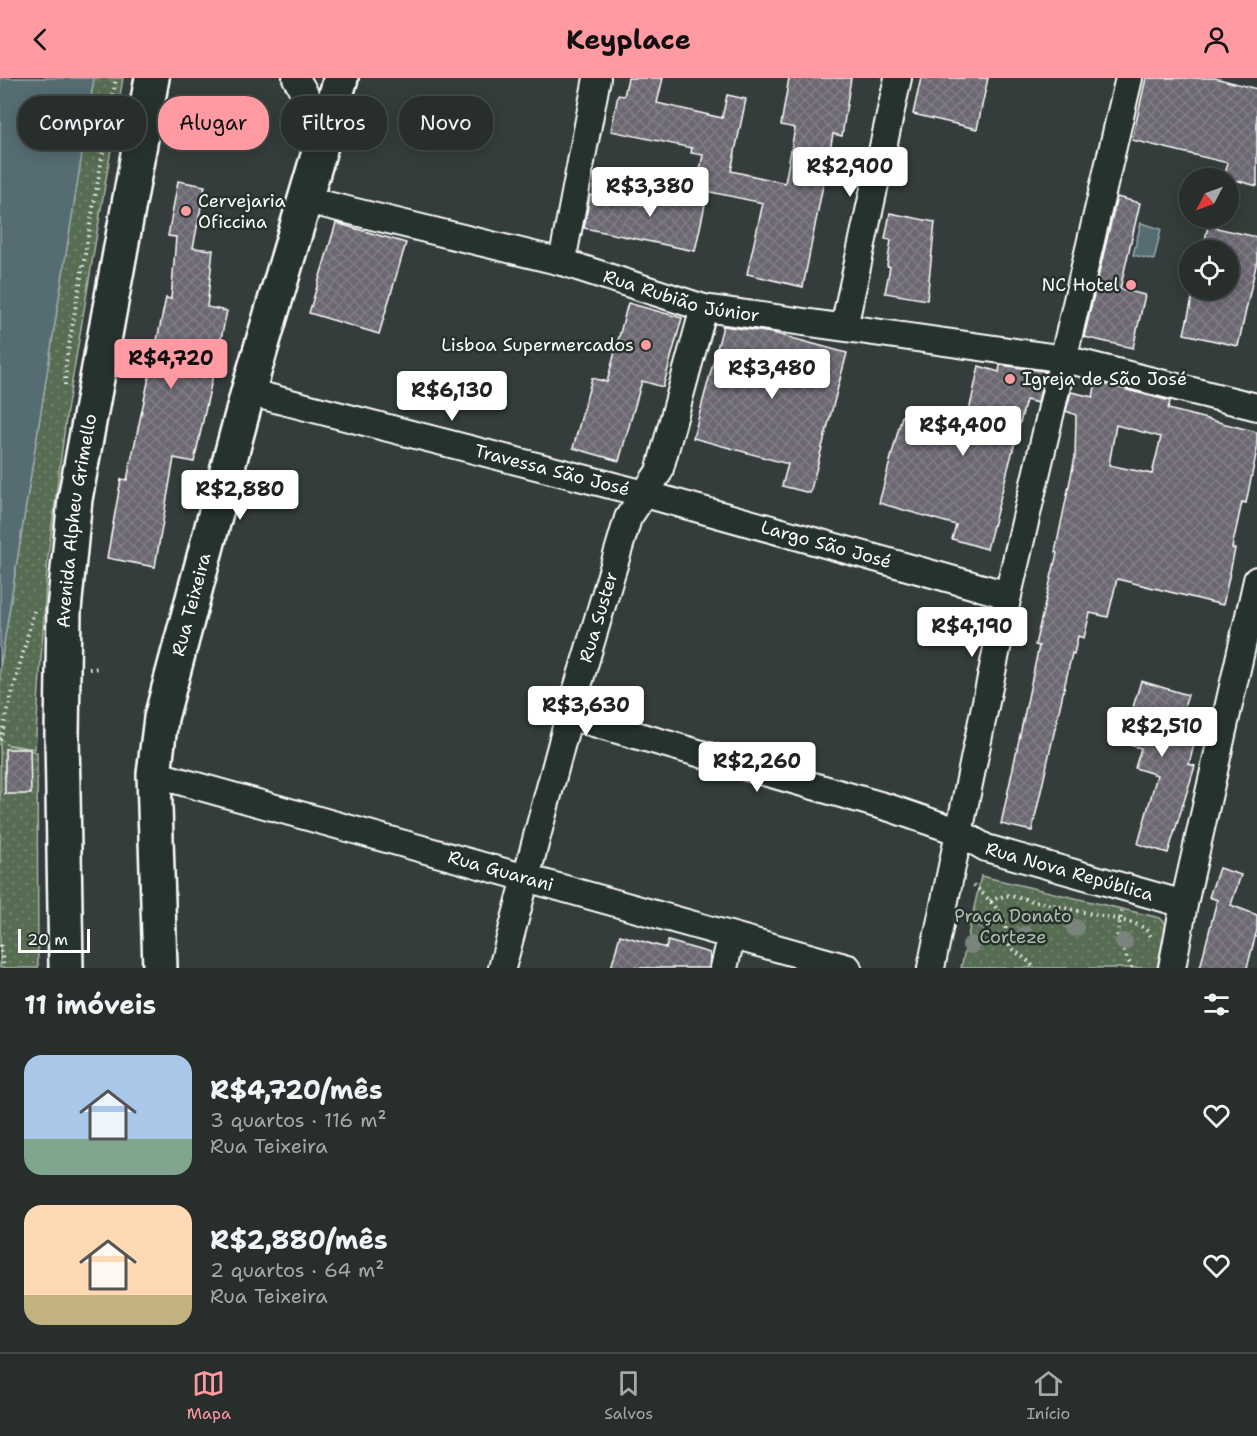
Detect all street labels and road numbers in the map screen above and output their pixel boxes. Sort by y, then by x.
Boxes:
street label: Rua Rubião Júnior [600,264,761,328]
street label: Avenida Alpheu Grimello [52,412,102,628]
street label: Travessa São José [472,439,632,502]
street label: Largo São José [758,515,894,574]
street label: Rua Teixeira [166,550,217,659]
street label: Rua Suster [574,569,623,665]
street label: Rua Nova República [983,836,1156,907]
street label: Rua Guarani [445,845,556,897]

